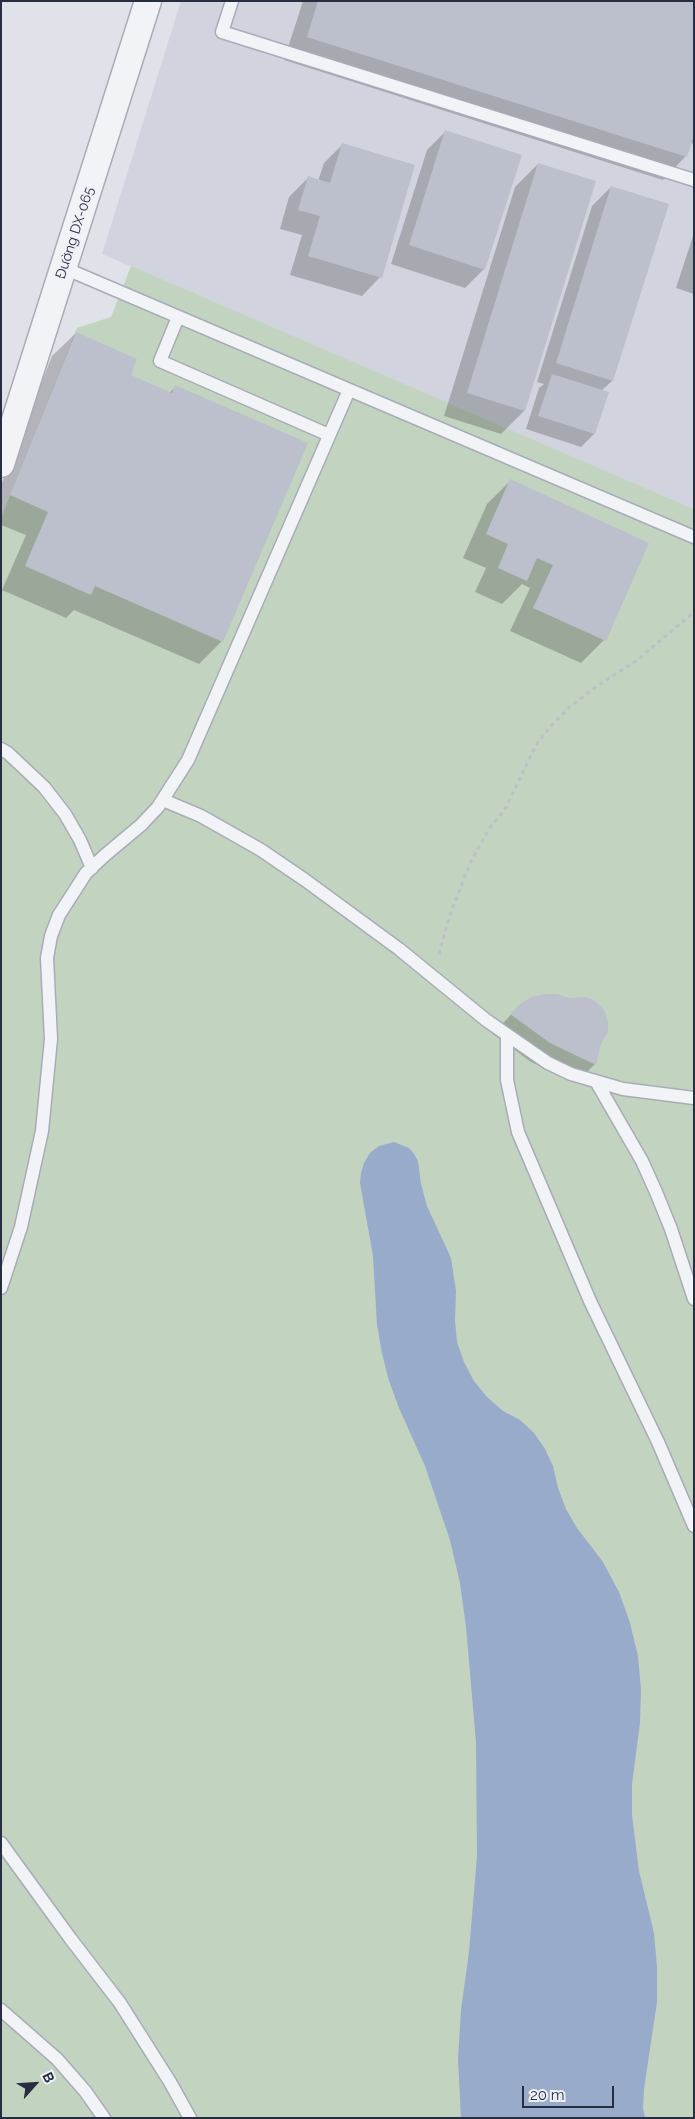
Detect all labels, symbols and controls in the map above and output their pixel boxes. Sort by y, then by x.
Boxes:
street label: Đường DX-065 [52,185,98,281]
north arrow [10,2059,60,2109]
text: B [39,2070,58,2085]
scale bar [525,2076,618,2108]
text: 20 m [530,2086,565,2104]

